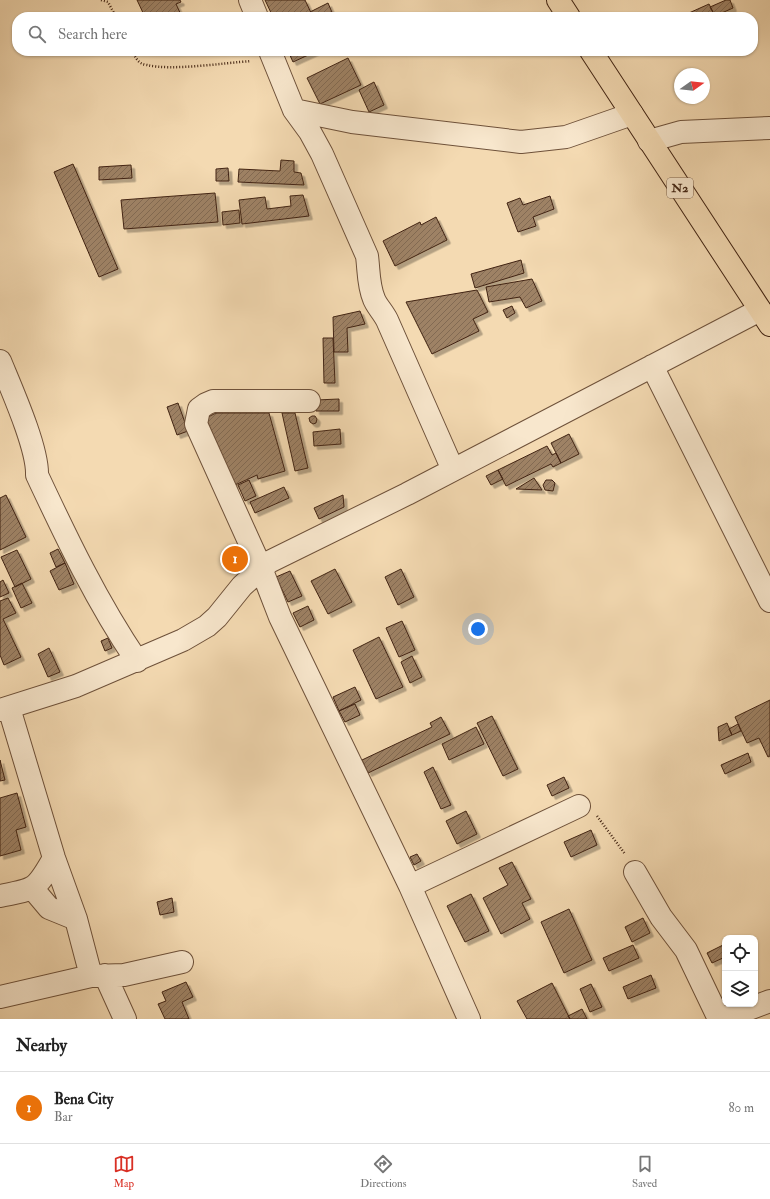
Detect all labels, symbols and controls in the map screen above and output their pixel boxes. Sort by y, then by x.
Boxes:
search box [12,12,758,56]
icon: search [26,23,48,45]
text: Search here [58,25,127,44]
north arrow [674,68,710,104]
road number: N2 [667,178,693,198]
pin: 1 [222,544,248,574]
your location [468,619,488,639]
map controls [722,935,758,1007]
button: locate [722,935,758,971]
button: layers [722,971,758,1007]
text: Nearby [16,1035,67,1056]
text: Bena City [54,1090,113,1109]
text: 1 [27,1100,31,1116]
text: 80 m [728,1100,754,1116]
text: Bar [54,1109,73,1125]
tab: Map [113,1153,135,1190]
tab: Directions [360,1153,407,1190]
tab: Saved [632,1153,657,1190]

